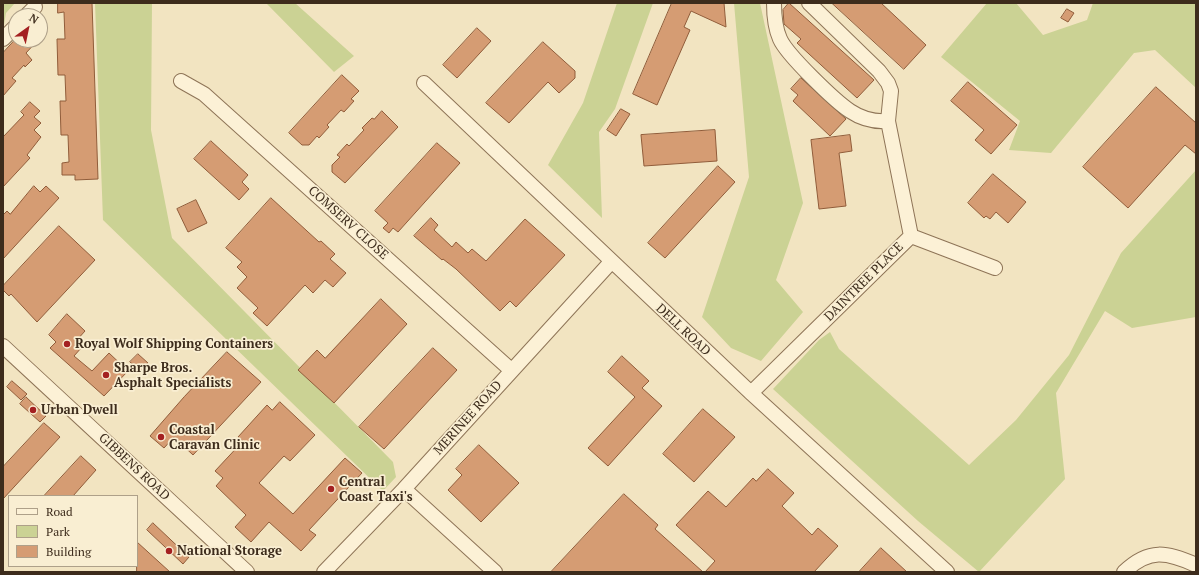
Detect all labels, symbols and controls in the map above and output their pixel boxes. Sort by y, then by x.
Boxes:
north arrow [8,8,48,48]
text: N [27,11,41,27]
street label: COMSERV CLOSE [305,183,391,263]
street label: DAINTREE PLACE [821,239,907,325]
street label: DELL ROAD [652,301,714,359]
place label: Royal Wolf Shipping Containers [75,336,273,352]
marker: Royal Wolf Shipping Containers [62,339,72,349]
place label: Sharpe Bros. Asphalt Specialists [114,360,231,391]
marker: Sharpe Bros. Asphalt Specialists [101,370,111,380]
street label: MERINEE ROAD [431,378,505,458]
place label: Urban Dwell [41,402,118,418]
marker: Urban Dwell [28,405,38,415]
place label: Coastal Caravan Clinic [169,422,260,453]
street label: GIBBENS ROAD [95,430,173,504]
marker: Coastal Caravan Clinic [156,432,166,442]
place label: Central Coast Taxi's [339,474,413,505]
marker: Central Coast Taxi's [326,484,336,494]
legend [8,495,138,567]
text: Road [46,504,73,519]
text: Park [46,524,70,539]
place label: National Storage [177,543,282,559]
text: Building [46,544,91,559]
marker: National Storage [164,546,174,556]

